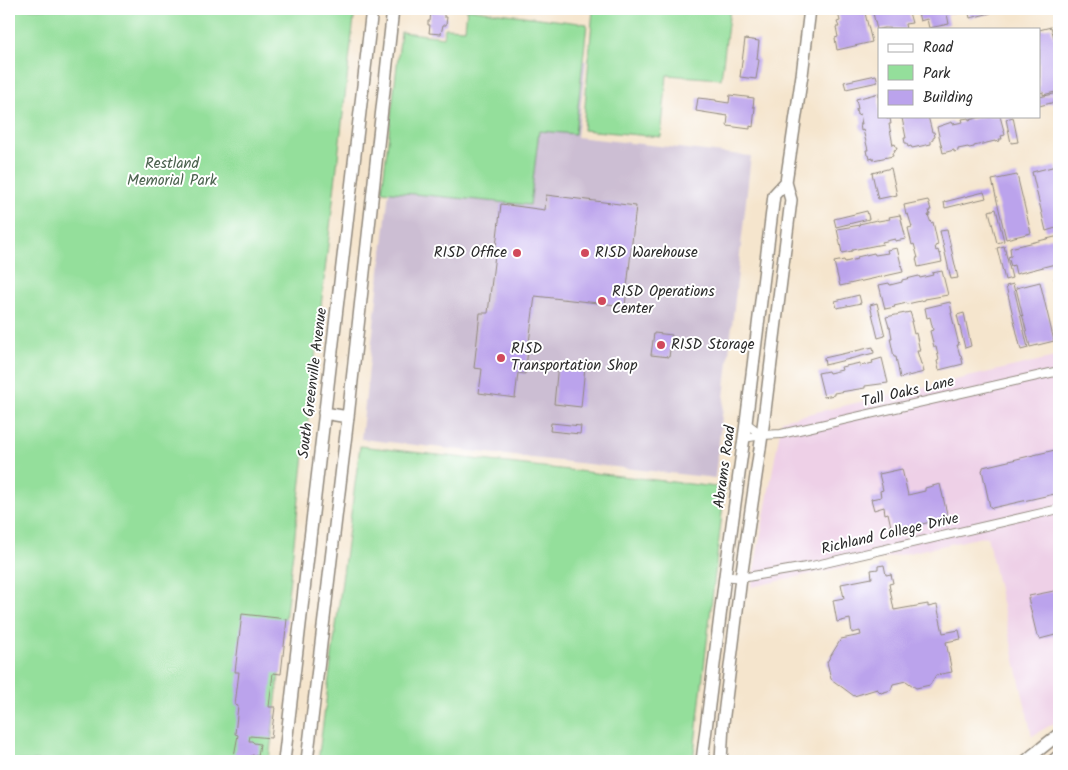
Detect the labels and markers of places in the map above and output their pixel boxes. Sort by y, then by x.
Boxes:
place label: RISD Office [434,241,507,265]
place label: RISD Warehouse [595,241,698,265]
marker: RISD Office [511,247,523,259]
marker: RISD Warehouse [579,247,591,259]
place label: RISD Operations Center [612,280,715,321]
marker: RISD Operations Center [596,295,608,307]
place label: RISD Storage [671,333,755,357]
place label: RISD Transportation Shop [511,337,637,378]
marker: RISD Storage [655,339,667,351]
marker: RISD Transportation Shop [495,352,507,364]

